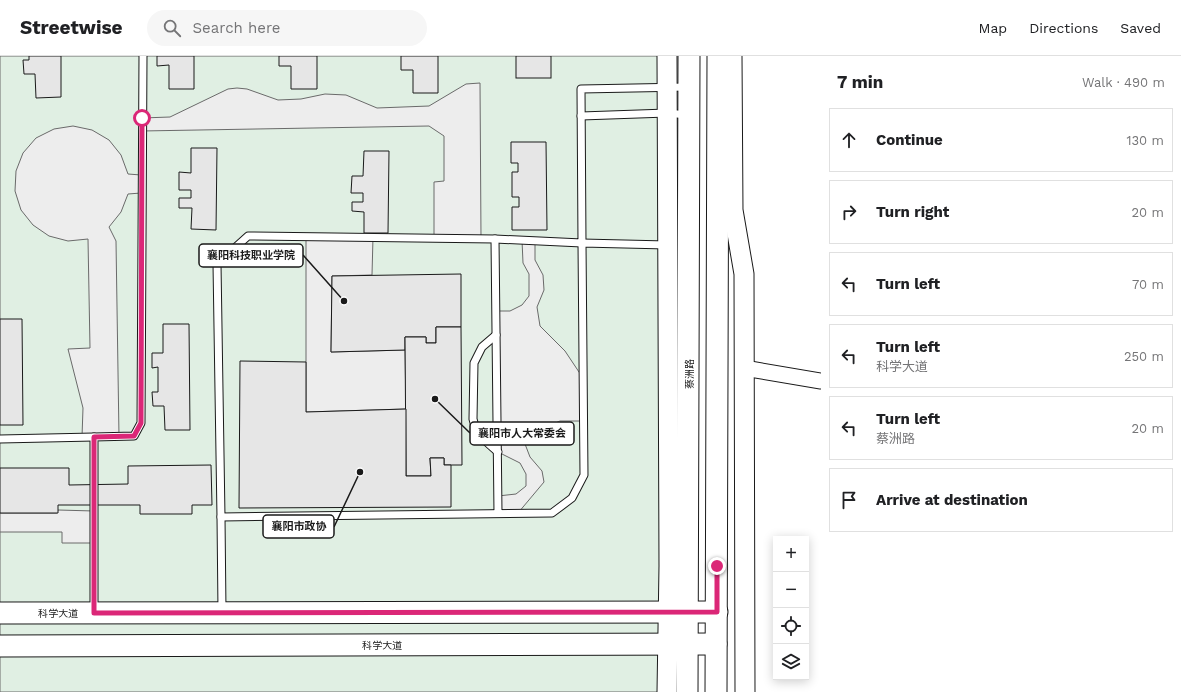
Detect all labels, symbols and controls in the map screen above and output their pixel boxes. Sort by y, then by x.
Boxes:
search box [147,10,427,46]
text: Streetwise [20,16,123,39]
icon: search [161,17,183,39]
text: Search here [193,19,280,37]
text: Map [979,20,1007,36]
text: Directions [1029,20,1098,36]
text: Saved [1120,20,1161,36]
text: 7 min [837,72,883,92]
text: Walk · 490 m [1082,75,1165,90]
route start [133,109,151,127]
icon: ahead [838,129,860,151]
text: Continue [876,131,943,149]
text: 130 m [1126,133,1164,148]
icon: right [838,201,860,223]
text: Turn right [876,203,949,221]
text: 20 m [1132,205,1164,220]
callout: 襄阳科技职业学院 [199,244,303,267]
text: 襄阳科技职业学院 [207,249,295,262]
icon: left [838,273,860,295]
text: Turn left [876,275,940,293]
text: 70 m [1132,277,1164,292]
text: Turn left [876,338,940,356]
icon: left [838,345,860,367]
text: 250 m [1124,349,1164,364]
street label: 蔡洲路 [684,359,695,389]
text: 科学大道 [876,359,928,374]
text: Turn left [876,410,940,428]
icon: left [838,417,860,439]
text: 20 m [1132,421,1164,436]
callout: 襄阳市人大常委会 [470,422,574,445]
text: 襄阳市人大常委会 [478,427,566,440]
text: 蔡洲路 [876,431,915,446]
icon: arrive [838,489,860,511]
text: Arrive at destination [876,491,1028,509]
callout: 襄阳市政协 [263,515,334,538]
text: 襄阳市政协 [272,520,327,533]
map controls [773,536,809,680]
button: + [773,536,809,572]
route end [708,557,726,575]
button: − [773,572,809,608]
street label: 科学大道 [38,608,78,619]
button: locate [773,608,809,644]
street label: 科学大道 [362,640,402,651]
button: layers [773,644,809,680]

